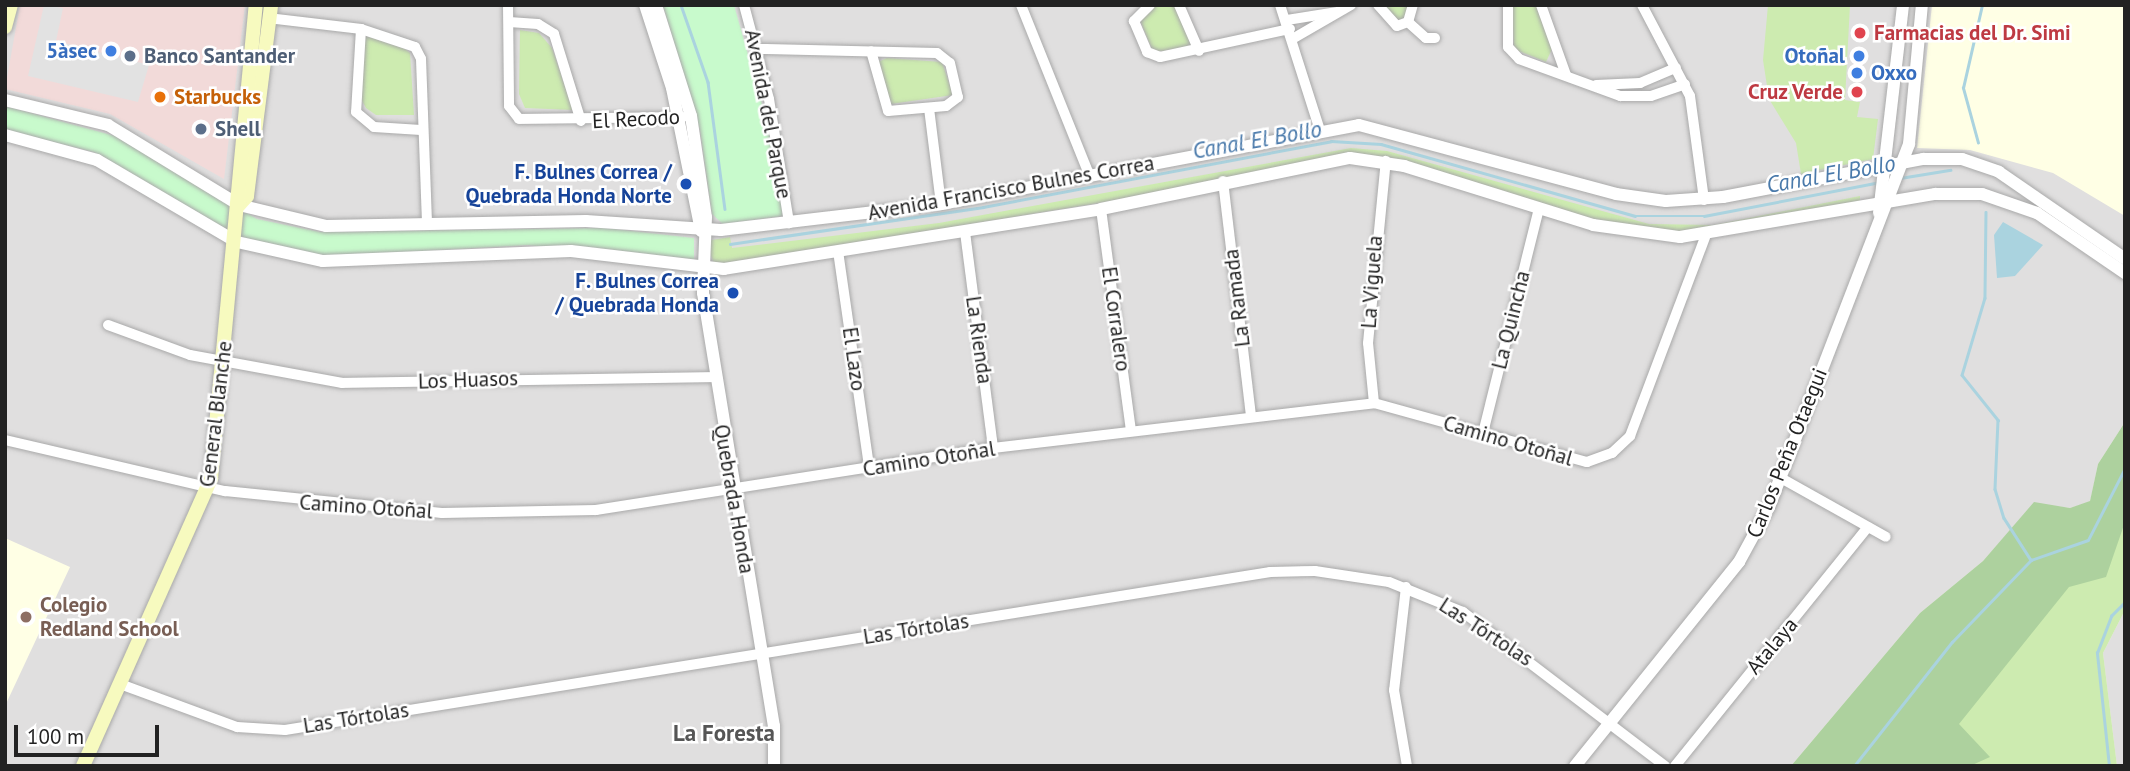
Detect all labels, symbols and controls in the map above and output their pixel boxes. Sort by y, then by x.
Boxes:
place label: Farmacias del Dr. Simi [1874,20,2072,46]
marker: Farmacias del Dr. Simi [1852,25,1868,41]
street label: Avenida del Parque [739,27,797,201]
place label: 5àsec [46,38,97,64]
marker: 5àsec [103,43,119,59]
place label: Banco Santander [144,43,295,69]
place label: Otoñal [1784,43,1845,69]
marker: Banco Santander [122,48,138,64]
marker: Otoñal [1851,48,1867,64]
place label: Oxxo [1871,60,1917,86]
marker: Oxxo [1849,65,1865,81]
place label: Cruz Verde [1747,79,1843,105]
place label: Starbucks [174,84,261,110]
marker: Cruz Verde [1849,84,1865,100]
marker: Starbucks [152,89,168,105]
street label: El Recodo [592,104,680,134]
water label: Canal El Bollo [1190,115,1324,165]
place label: Shell [215,116,261,142]
marker: Shell [193,121,209,137]
water label: Canal El Bollo [1764,149,1898,199]
street label: Avenida Francisco Bulnes Correa [866,150,1156,226]
place label: F. Bulnes Correa / Quebrada Honda Norte [465,159,672,209]
marker: F. Bulnes Correa / Quebrada Honda Norte [678,176,694,192]
street label: La Viguela [1356,234,1388,330]
street label: La Ramada [1219,248,1255,348]
street label: El Corralero [1096,265,1136,373]
place label: F. Bulnes Correa / Quebrada Honda [555,268,719,318]
street label: La Quincha [1487,268,1535,372]
marker: F. Bulnes Correa / Quebrada Honda [725,285,741,301]
street label: La Rienda [960,294,998,386]
street label: El Lazo [837,325,871,393]
street label: General Blanche [195,340,237,488]
street label: Carlos Peña Otaegui [1741,364,1833,542]
street label: Los Huasos [418,366,518,394]
street label: Camino Otoñal [1440,410,1576,472]
street label: Quebrada Honda [708,422,760,576]
street label: Camino Otoñal [861,436,997,482]
street label: Camino Otoñal [298,490,434,524]
place label: Colegio Redland School [40,592,179,642]
street label: Las Tórtolas [1434,592,1538,672]
street label: Las Tórtolas [861,608,971,650]
marker: Colegio Redland School [18,609,34,625]
street label: Atalaya [1741,613,1803,679]
street label: Las Tórtolas [301,697,411,739]
scale bar [18,712,163,756]
district label: La Foresta [673,719,775,747]
text: 100 m [27,723,84,750]

